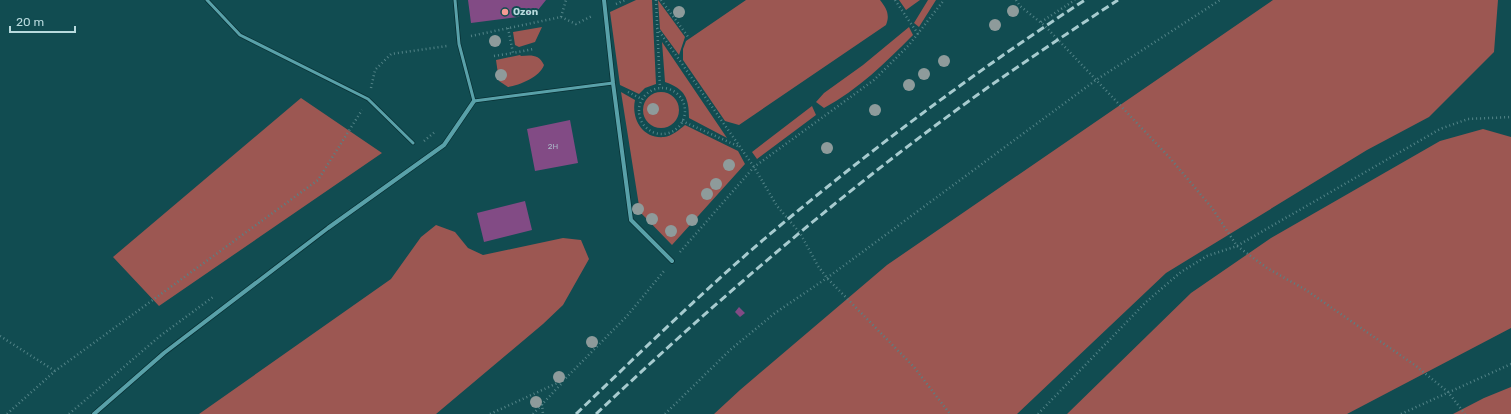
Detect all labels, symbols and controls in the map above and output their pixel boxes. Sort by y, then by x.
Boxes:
place label: Ozon [513,6,538,18]
marker: Ozon [500,7,510,17]
scale bar [10,8,75,34]
text: 20 m [16,15,44,29]
house number: 2Н [548,142,558,151]

